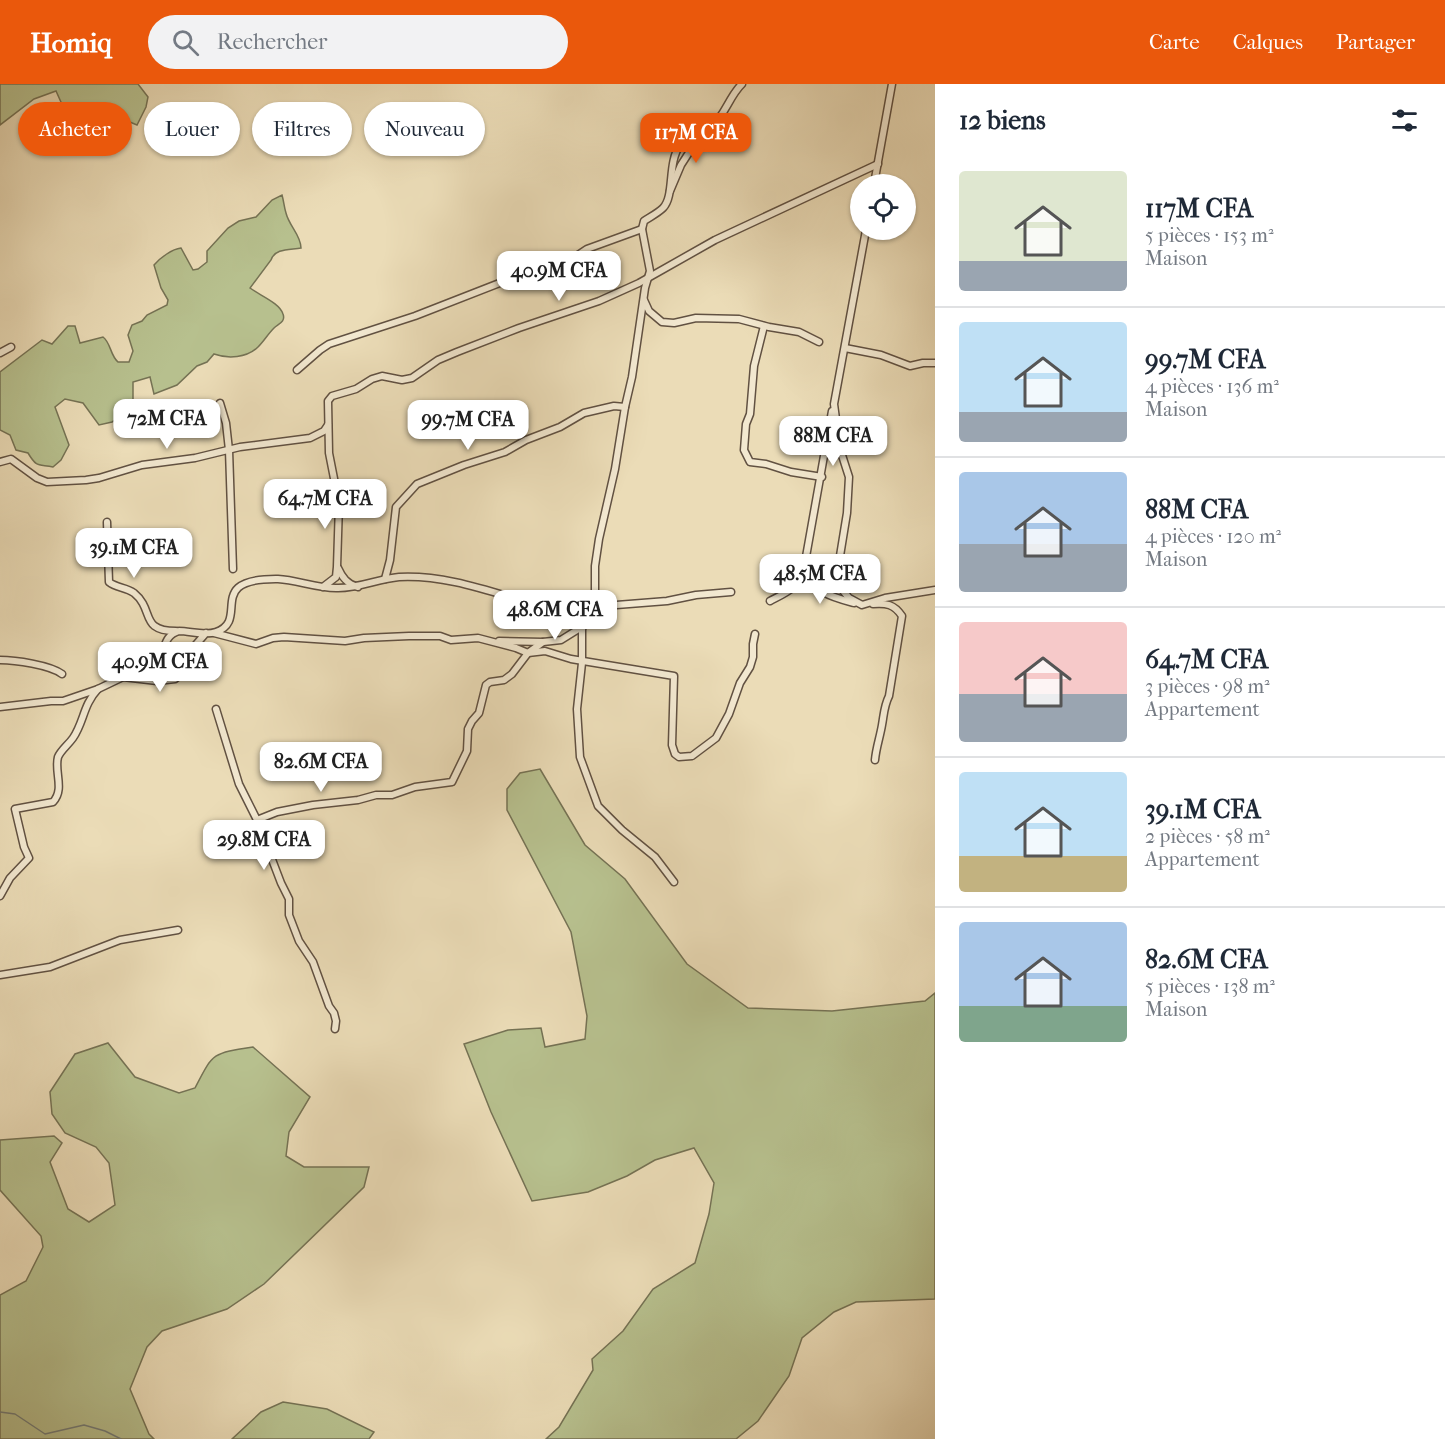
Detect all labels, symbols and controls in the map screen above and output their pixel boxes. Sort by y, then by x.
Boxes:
search box [148,15,568,69]
text: Homiq [30,26,112,59]
icon: search [169,26,202,59]
text: Rechercher [217,29,327,55]
text: Carte [1149,30,1200,54]
text: Calques [1233,30,1303,54]
text: Partager [1336,30,1415,54]
chip: Acheter [18,102,132,156]
chip: Louer [144,102,240,156]
chip: Filtres [252,102,352,156]
chip: Nouveau [364,102,485,156]
icon: filters [1388,104,1421,137]
text: 12 biens [959,105,1046,136]
pin: 117M CFA [634,113,758,164]
text: 117M CFA [654,121,738,144]
map controls [850,174,916,240]
button: locate [850,174,916,240]
text: 117M CFA [1145,193,1253,224]
icon: home [1007,195,1079,267]
text: 5 pièces · 153 m² [1145,224,1274,247]
text: Maison [1145,247,1207,270]
pin: 40.9M CFA [490,251,628,302]
text: 40.9M CFA [511,259,607,282]
text: 99.7M CFA [1145,344,1266,375]
icon: home [1007,346,1079,418]
text: 4 pièces · 136 m² [1145,375,1279,398]
text: Maison [1145,398,1207,421]
pin: 72M CFA [112,399,222,450]
pin: 99.7M CFA [399,400,537,451]
text: 72M CFA [127,407,207,430]
text: 99.7M CFA [422,408,514,431]
pin: 88M CFA [778,416,888,467]
text: 88M CFA [793,424,873,447]
pin: 64.7M CFA [256,479,394,530]
text: 64.7M CFA [278,487,372,510]
text: 88M CFA [1145,494,1248,525]
icon: home [1007,496,1079,568]
text: 4 pièces · 120 m² [1145,525,1281,548]
pin: 39.1M CFA [65,528,203,579]
text: 39.1M CFA [89,536,179,559]
text: Maison [1145,548,1207,571]
pin: 48.5M CFA [751,554,889,605]
text: 48.5M CFA [774,562,866,585]
pin: 48.6M CFA [486,590,624,641]
text: 48.6M CFA [507,598,603,621]
pin: 40.9M CFA [91,642,229,693]
text: 64.7M CFA [1145,644,1268,675]
icon: home [1007,646,1079,718]
text: 40.9M CFA [112,650,208,673]
text: 3 pièces · 98 m² [1145,675,1270,698]
text: Appartement [1145,698,1260,721]
pin: 82.6M CFA [252,742,390,793]
text: 82.6M CFA [274,750,368,773]
text: 39.1M CFA [1145,794,1261,825]
icon: home [1007,796,1079,868]
pin: 29.8M CFA [195,820,333,871]
text: 2 pièces · 58 m² [1145,825,1270,848]
text: 29.8M CFA [217,828,311,851]
text: Appartement [1145,848,1260,871]
text: 82.6M CFA [1145,944,1268,975]
icon: home [1007,946,1079,1018]
text: 5 pièces · 138 m² [1145,975,1275,998]
text: Maison [1145,998,1207,1021]

